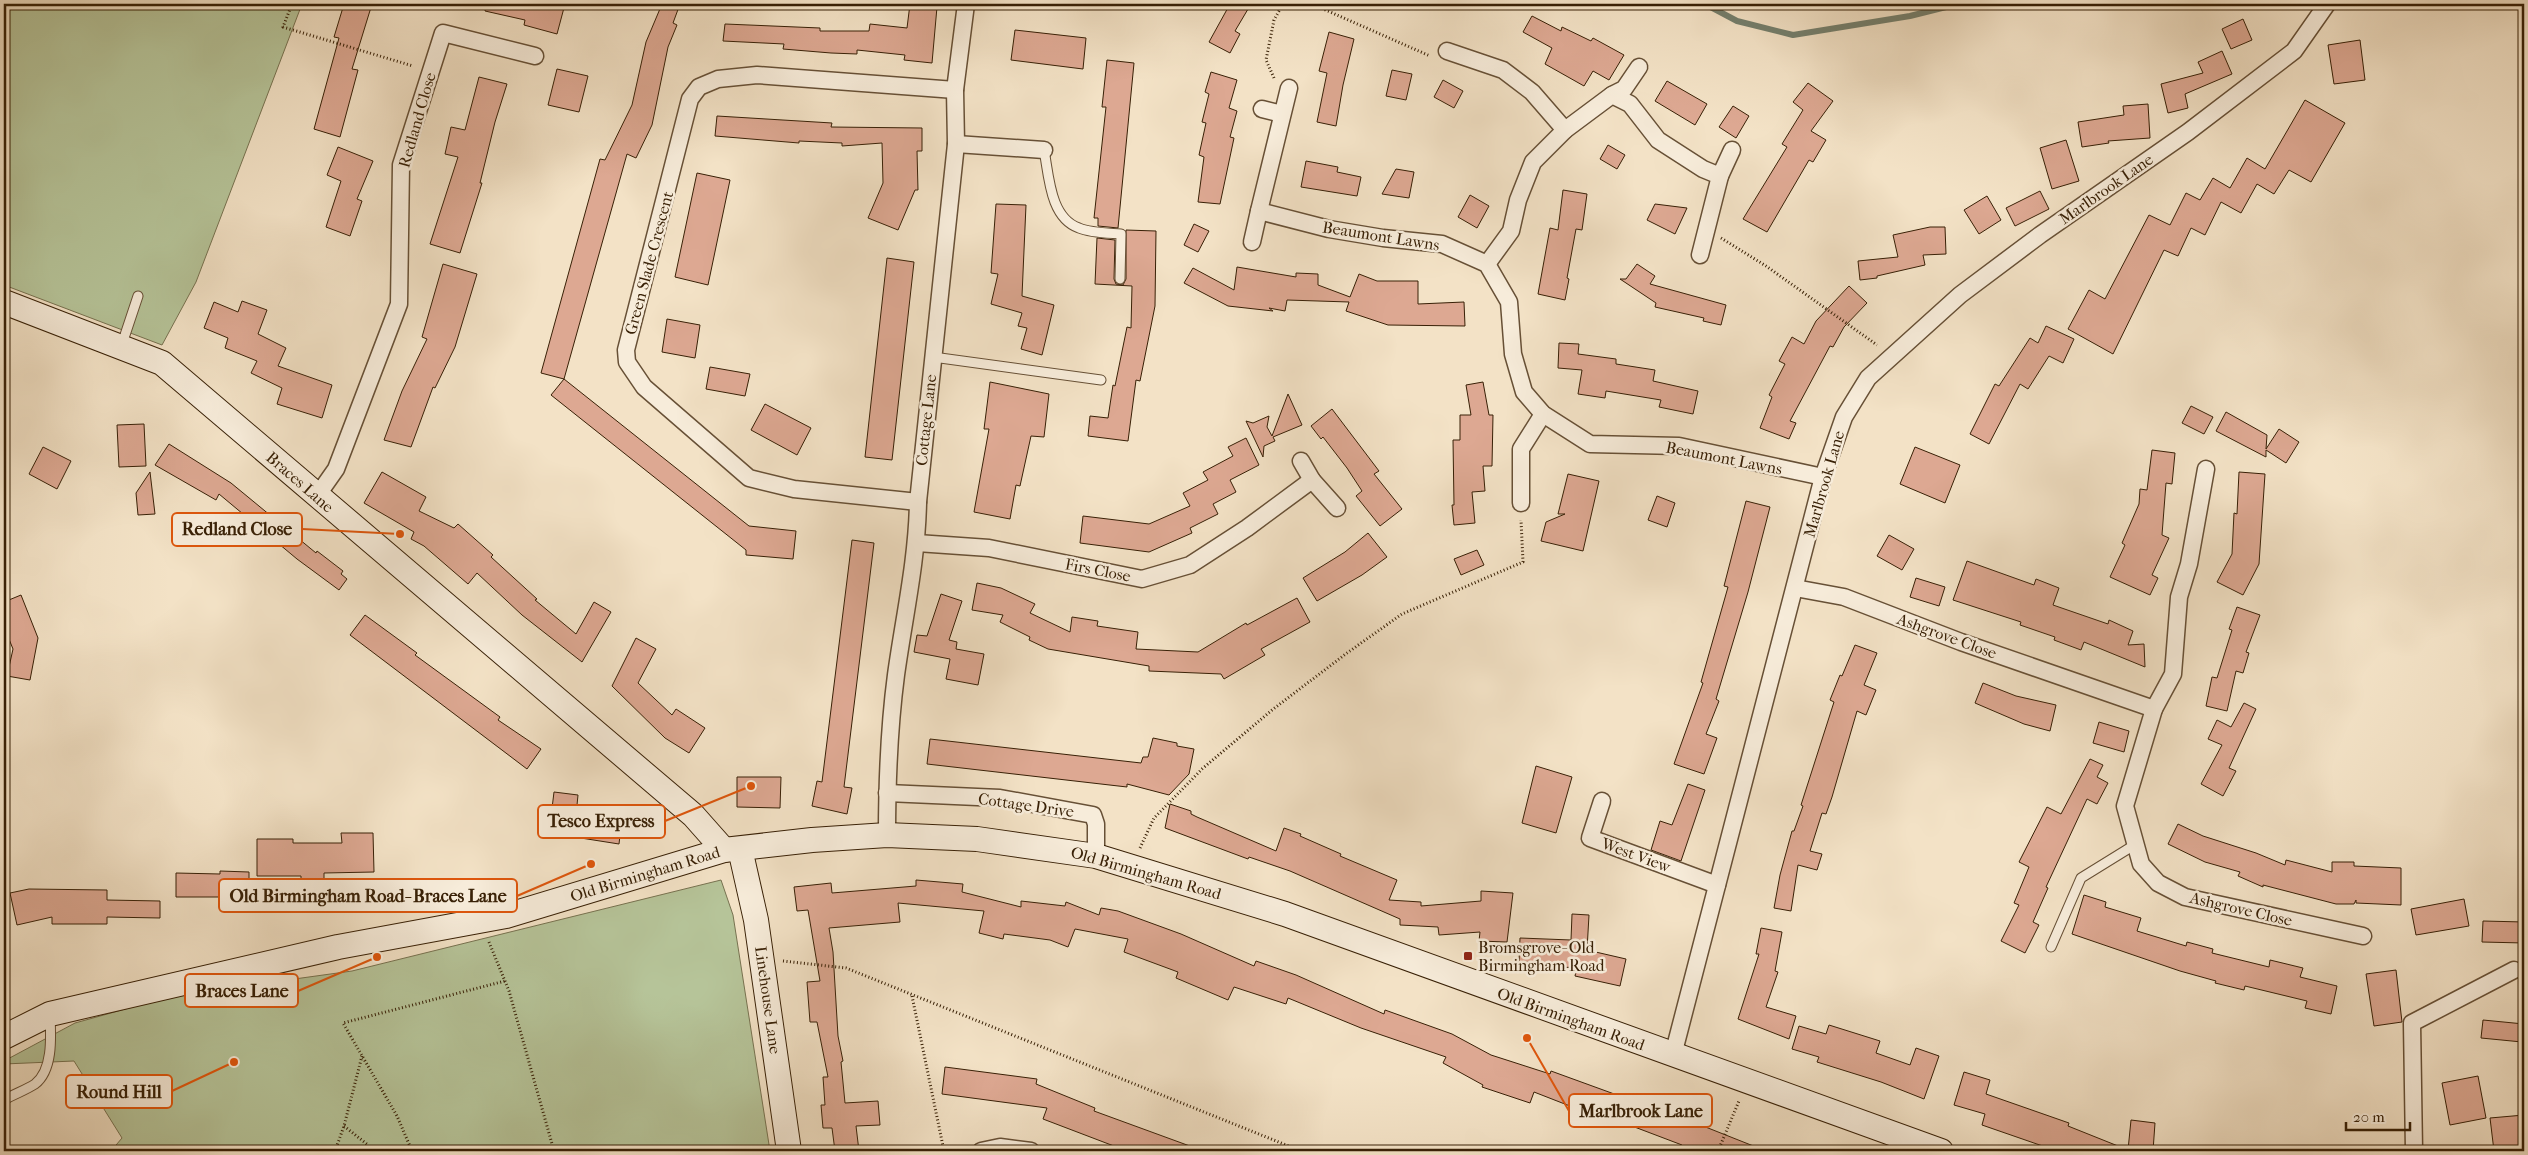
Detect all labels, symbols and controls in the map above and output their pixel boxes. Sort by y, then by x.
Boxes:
street label: Redland Close [394,70,440,170]
street label: Marlbrook Lane [2055,150,2157,228]
street label: Green Slade Crescent [621,189,677,337]
street label: Beaumont Lawns [1321,217,1441,255]
street label: Cottage Lane [912,373,940,467]
street label: Marlbrook Lane [1800,428,1848,540]
street label: Beaumont Lawns [1664,437,1784,479]
street label: Braces Lane [262,448,338,516]
callout: Redland Close [172,513,302,546]
text: Redland Close [182,519,292,540]
street label: Firs Close [1064,554,1133,586]
street label: Ashgrove Close [1894,609,1999,663]
street label: Cottage Drive [977,789,1075,821]
callout: Tesco Express [538,805,665,838]
text: Tesco Express [547,811,655,832]
street label: West View [1598,833,1674,877]
street label: Old Birmingham Road [568,842,722,906]
street label: Old Birmingham Road [1069,842,1224,904]
callout: Old Birmingham Road- Braces Lane [219,879,517,912]
text: Old Birmingham Road- Braces Lane [229,886,507,907]
street label: Ashgrove Close [2187,888,2294,930]
place label: Bromsgrove- Old Birmingham Road [1478,938,1605,975]
street label: Linehouse Lane [751,945,785,1055]
marker: Bromsgrove- Old Birmingham Road [1462,950,1474,962]
callout: Braces Lane [185,974,298,1007]
text: Braces Lane [195,981,289,1002]
street label: Old Birmingham Road [1495,983,1648,1055]
callout: Round Hill [66,1075,172,1108]
text: Round Hill [76,1082,163,1103]
callout: Marlbrook Lane [1569,1094,1712,1127]
scale bar [2346,1100,2409,1132]
text: Marlbrook Lane [1578,1101,1703,1122]
text: 20 m [2353,1108,2385,1126]

